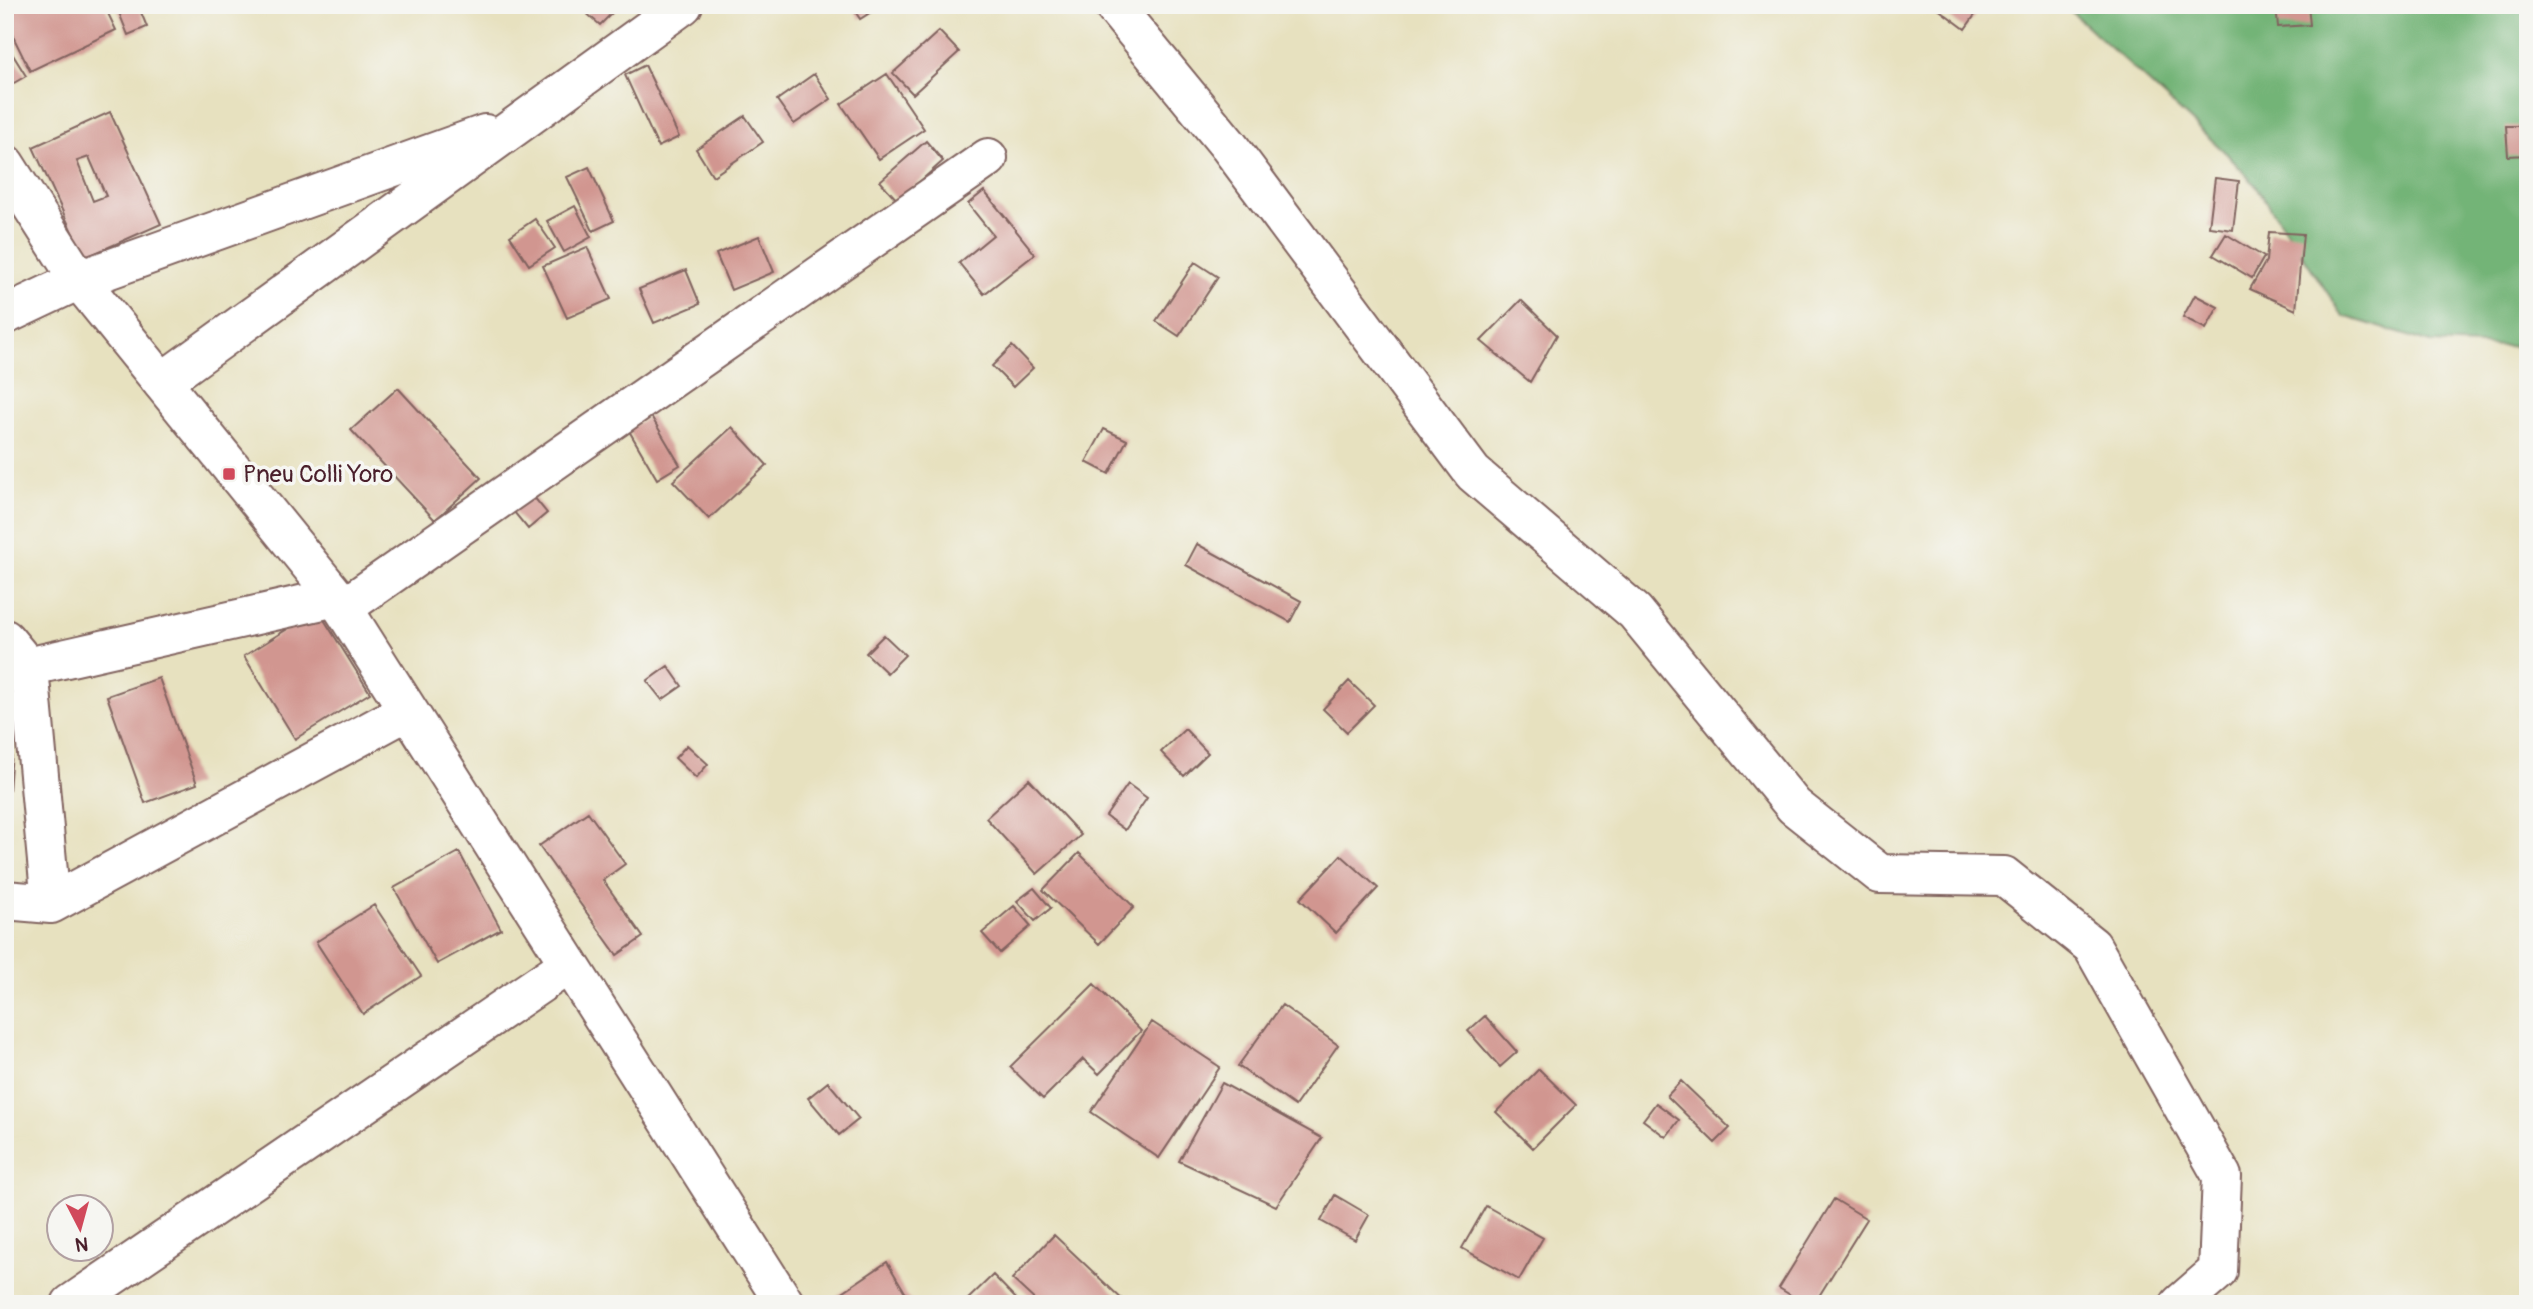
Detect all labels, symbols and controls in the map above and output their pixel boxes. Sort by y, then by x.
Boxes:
place label: Pneu Colli Yoro [243,460,393,489]
marker: Pneu Colli Yoro [221,466,237,482]
north arrow [46,1194,116,1264]
text: N [74,1231,89,1257]

